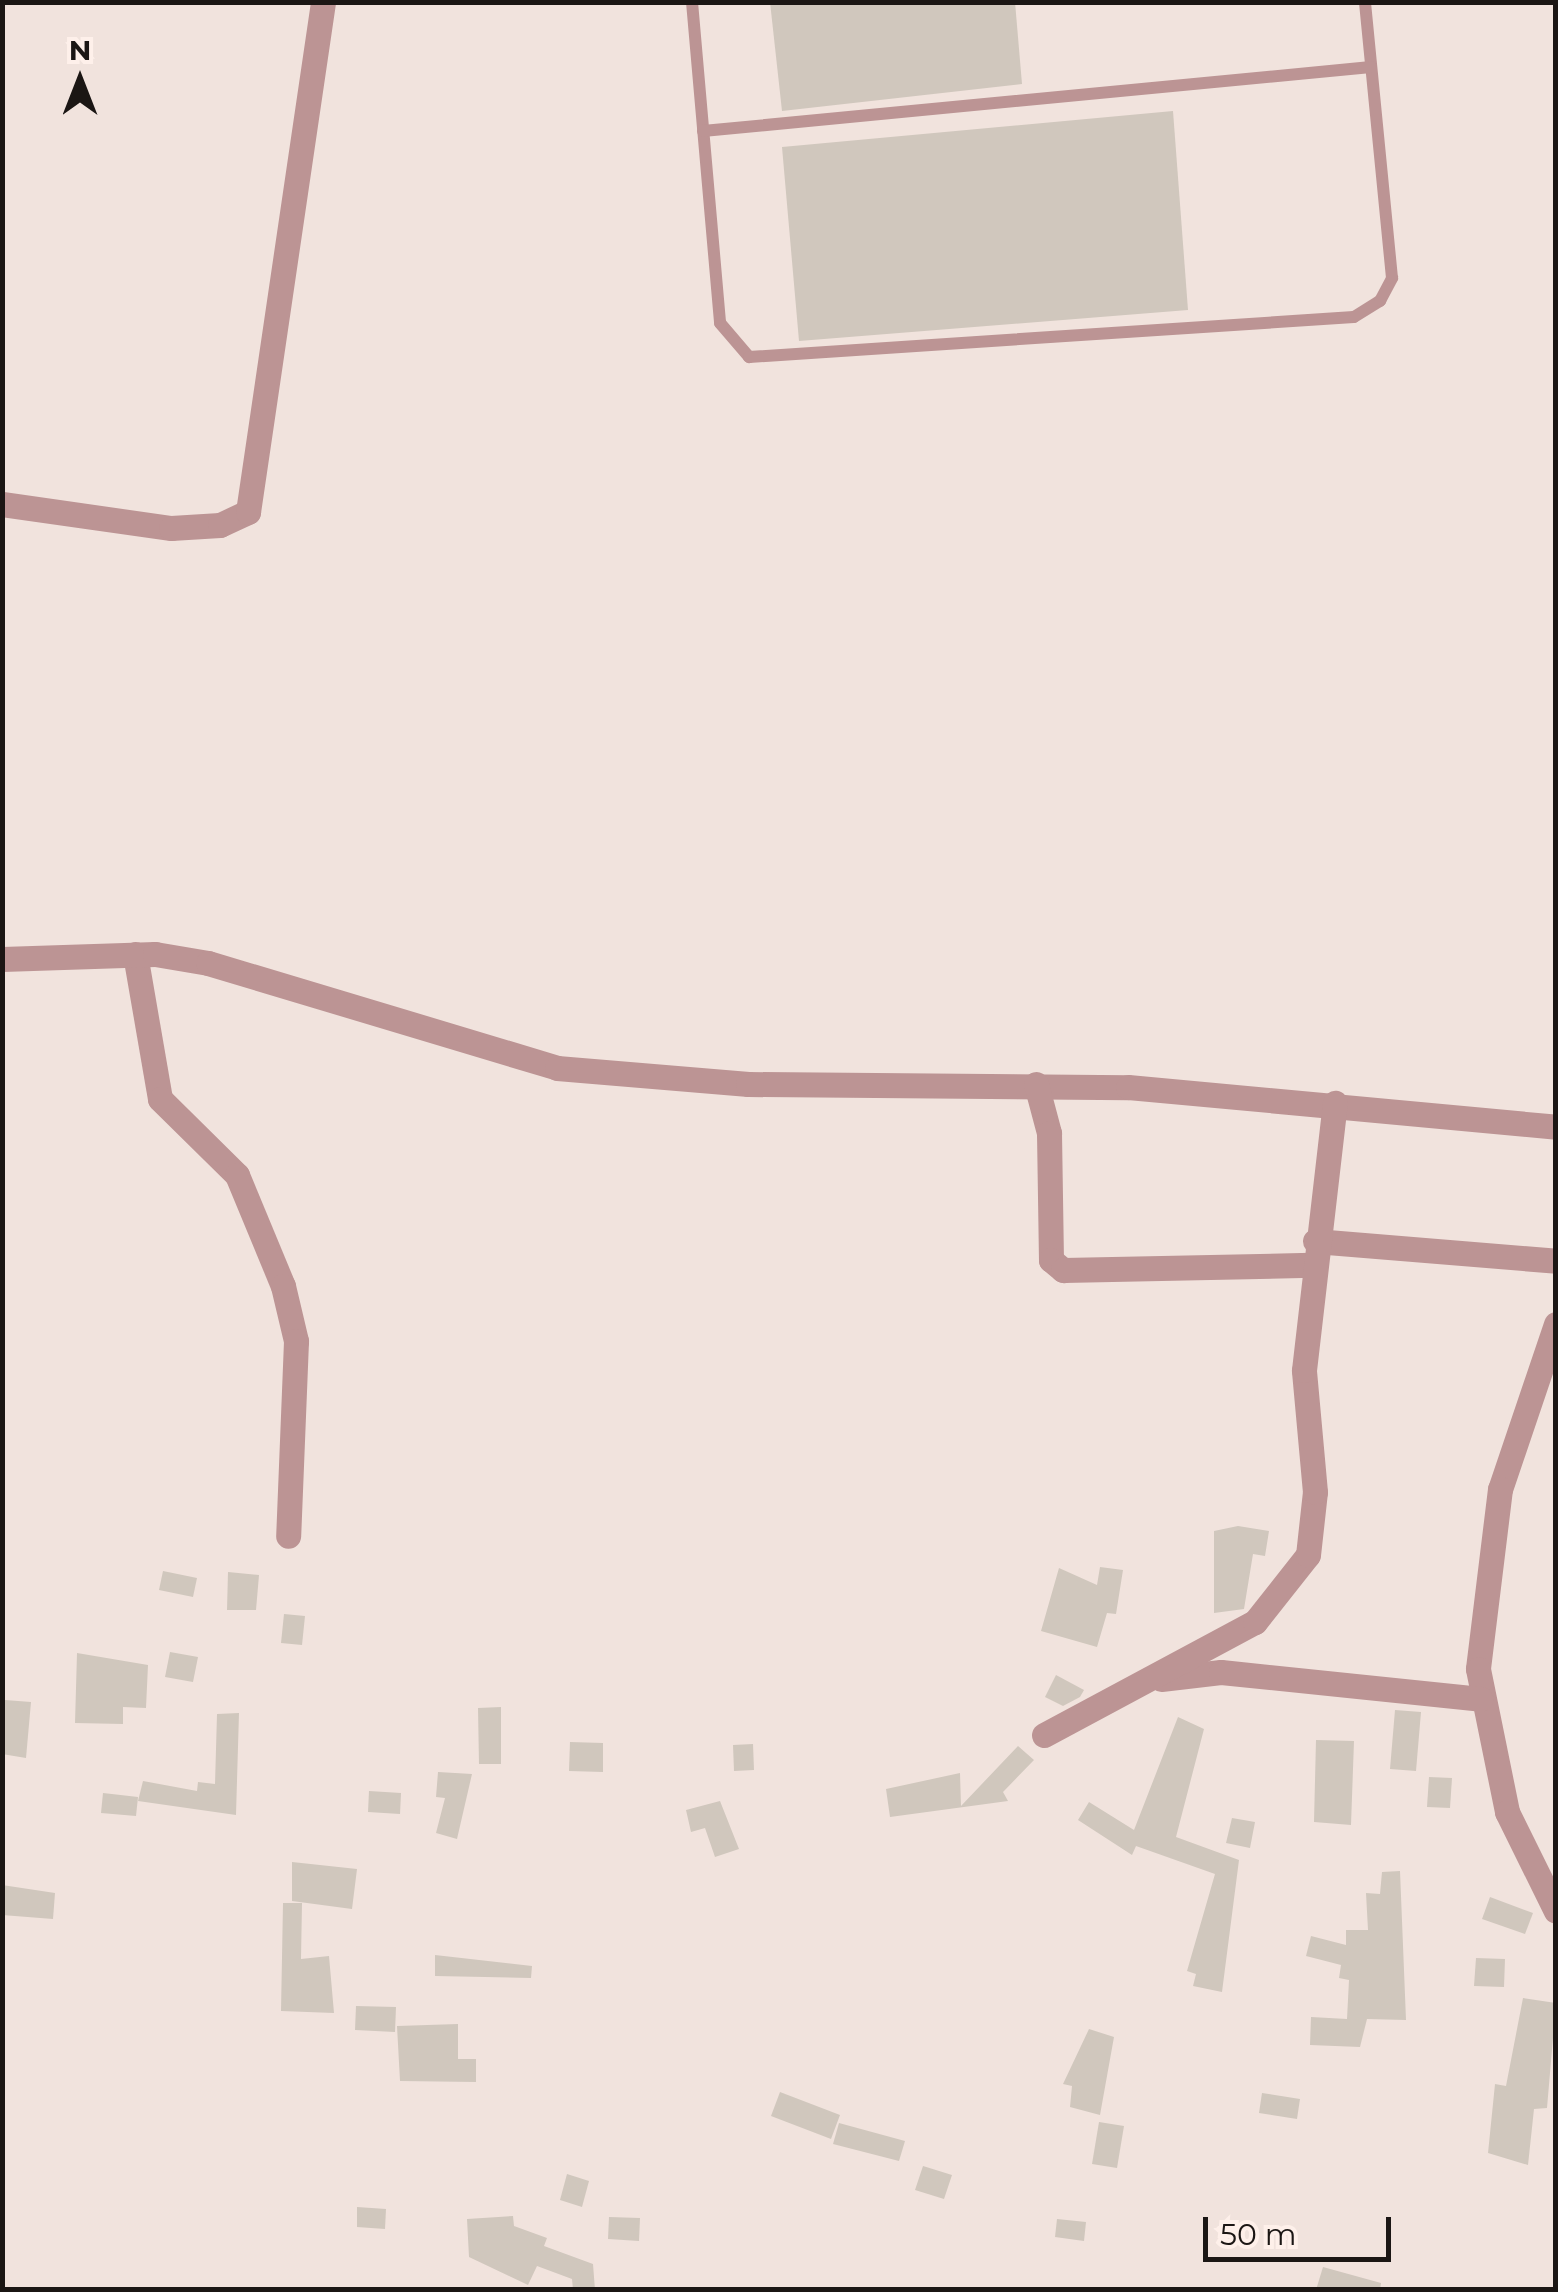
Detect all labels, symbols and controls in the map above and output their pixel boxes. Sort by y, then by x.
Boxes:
north arrow [30,30,130,130]
text: N [69,33,91,67]
scale bar [1208,2197,1396,2259]
text: 50 m [1220,2216,1297,2253]

